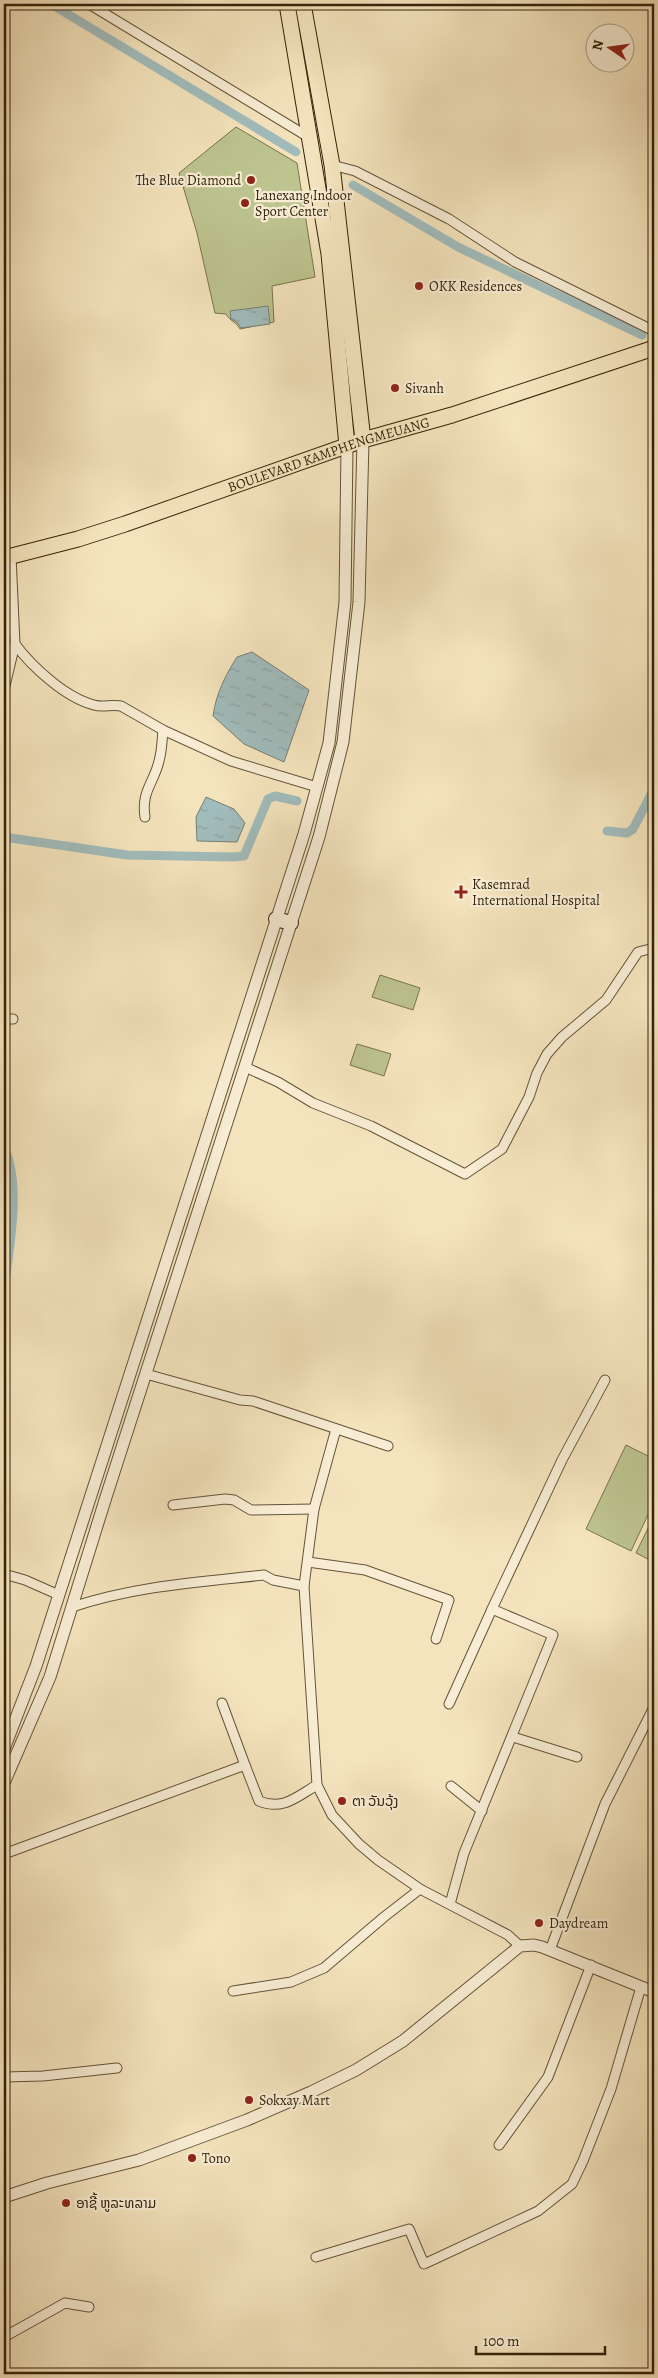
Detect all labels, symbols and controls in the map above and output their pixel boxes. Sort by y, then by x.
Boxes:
north arrow [586,22,636,72]
text: N [587,38,608,52]
place label: The Blue Diamond [136,171,241,190]
marker: The Blue Diamond [245,174,257,186]
place label: Lanexang Indoor Sport Center [255,186,353,221]
marker: Lanexang Indoor Sport Center [239,197,251,209]
place label: OKK Residences [429,277,522,296]
marker: OKK Residences [413,280,425,292]
place label: Sivanh [405,379,444,398]
marker: Sivanh [389,382,401,394]
street label: BOULEVARD KAMPHENGMEUANG [225,412,432,497]
place label: Kasemrad International Hospital [472,875,600,910]
marker: Kasemrad International Hospital [454,885,468,899]
place label: ຕາ ວັນວຸ້ງ [352,1792,399,1811]
marker: ຕາ ວັນວຸ້ງ [336,1795,348,1807]
place label: Daydream [549,1914,609,1933]
marker: Daydream [533,1917,545,1929]
place label: Sokxay Mart [259,2091,330,2110]
marker: Sokxay Mart [243,2094,255,2106]
place label: Tono [202,2149,230,2168]
marker: Tono [186,2152,198,2164]
place label: ອາຊີ້ ຫູລະທລາມ [76,2192,156,2213]
marker: ອາຊີ້ ຫູລະທລາມ [60,2197,72,2209]
scale bar [476,2323,604,2355]
text: 100 m [483,2331,520,2351]

